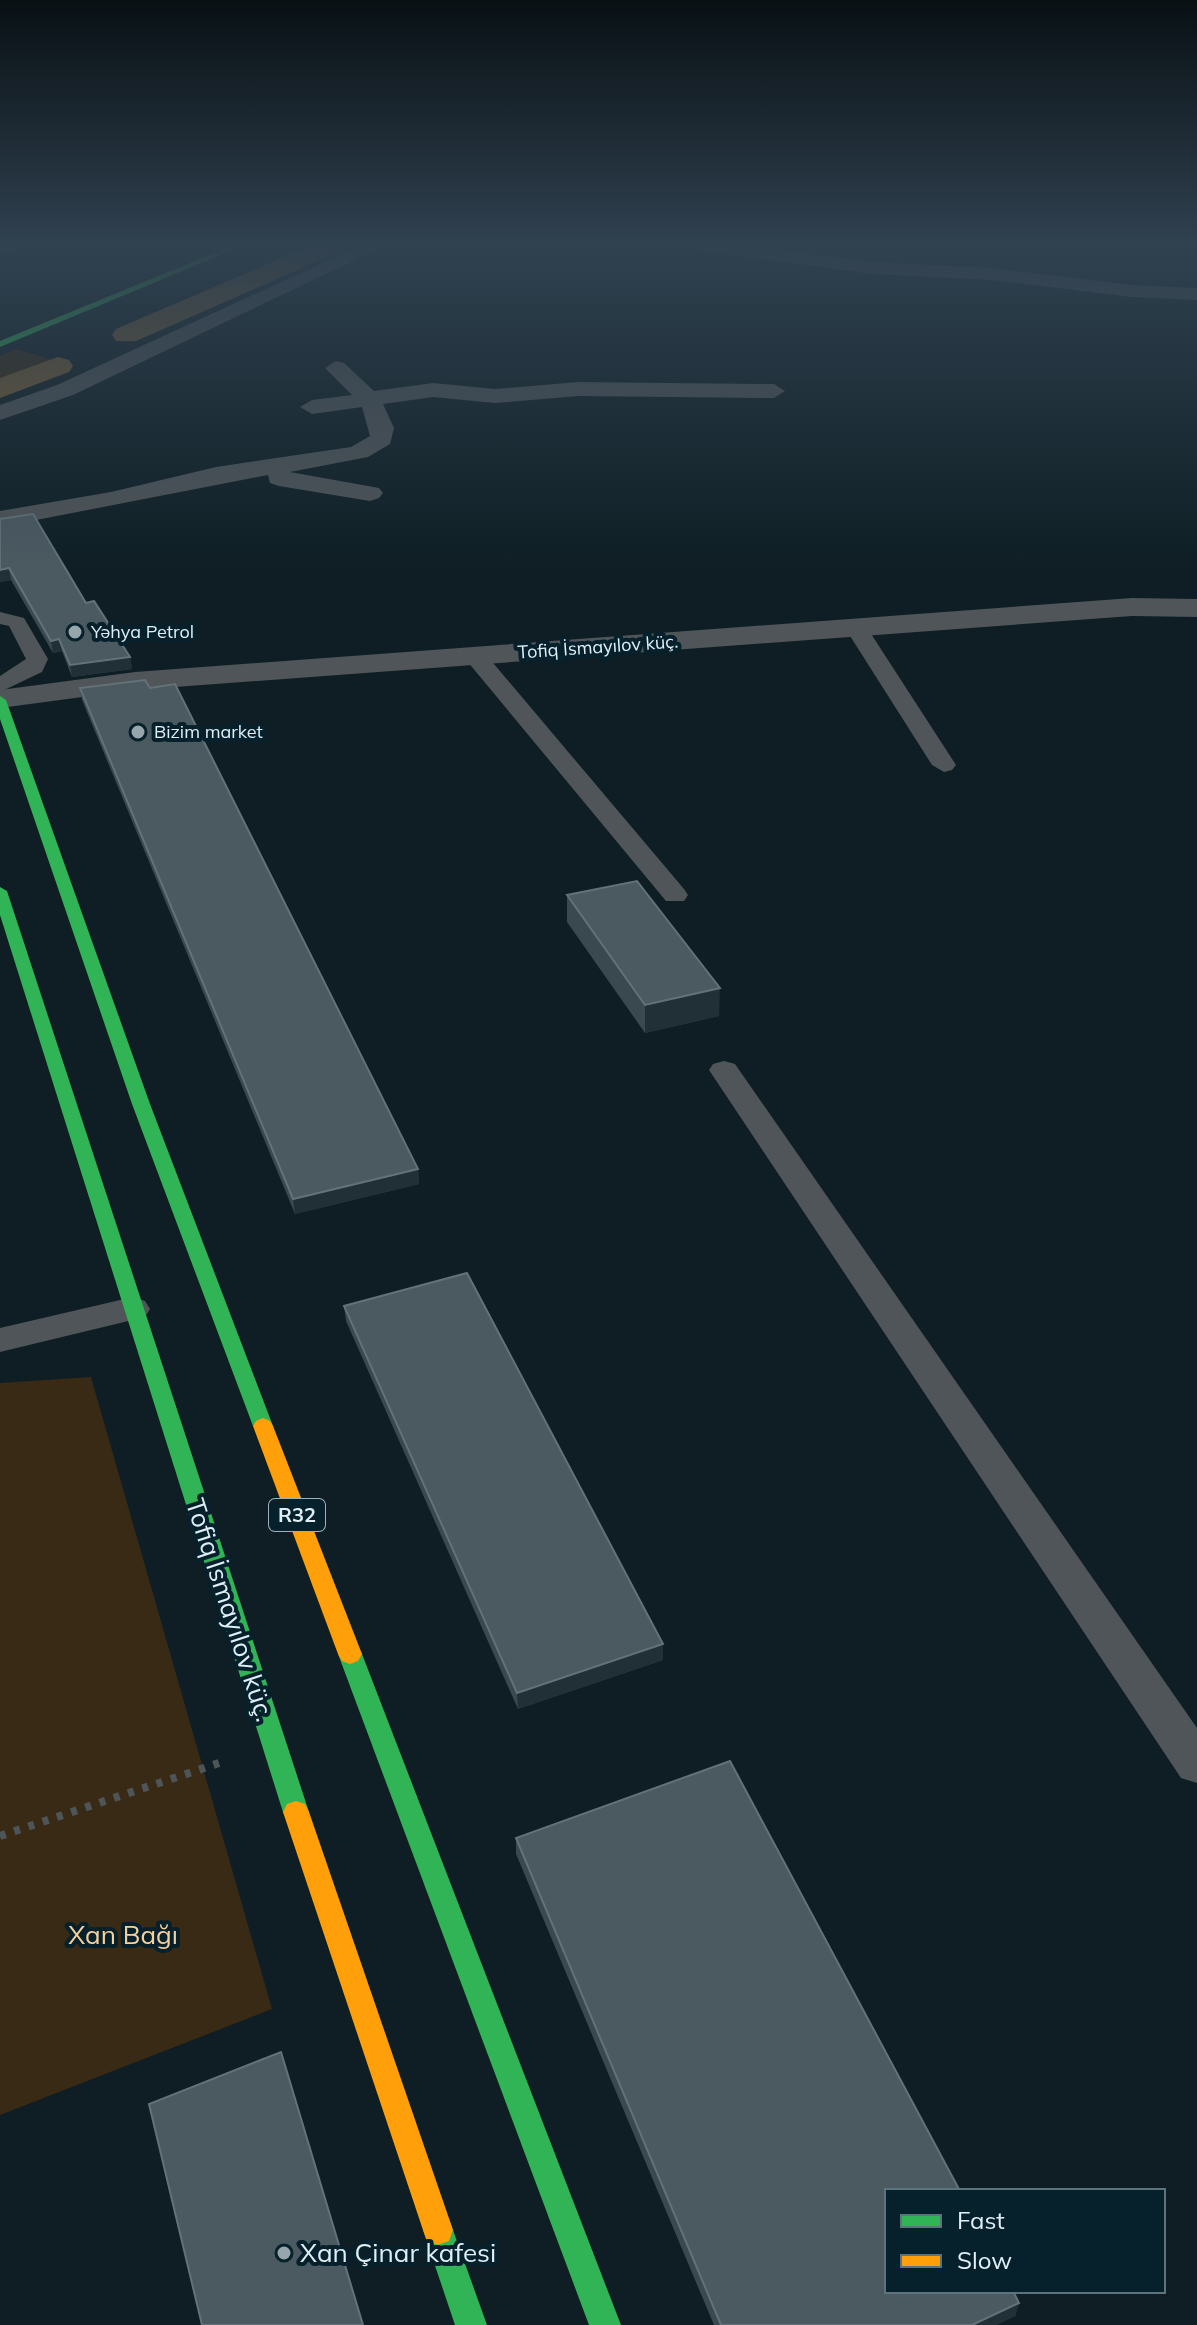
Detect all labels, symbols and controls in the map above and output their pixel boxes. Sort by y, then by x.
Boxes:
place label: Yəhya Petrol [90,620,194,643]
marker: Yəhya Petrol [66,623,84,641]
street label: Tofiq İsmayılov küç. [517,629,679,664]
place label: Bizim market [154,720,263,743]
marker: Bizim market [129,723,147,741]
street label: Tofiq İsmayılov küç. [179,1494,282,1726]
road number: R32 [269,1499,325,1531]
park label: Xan Bağı [68,1918,178,1951]
legend [885,2189,1165,2293]
text: Fast [957,2205,1005,2235]
place label: Xan Çinar kafesi [300,2236,496,2269]
marker: Xan Çinar kafesi [275,2244,293,2262]
text: Slow [957,2245,1012,2275]

